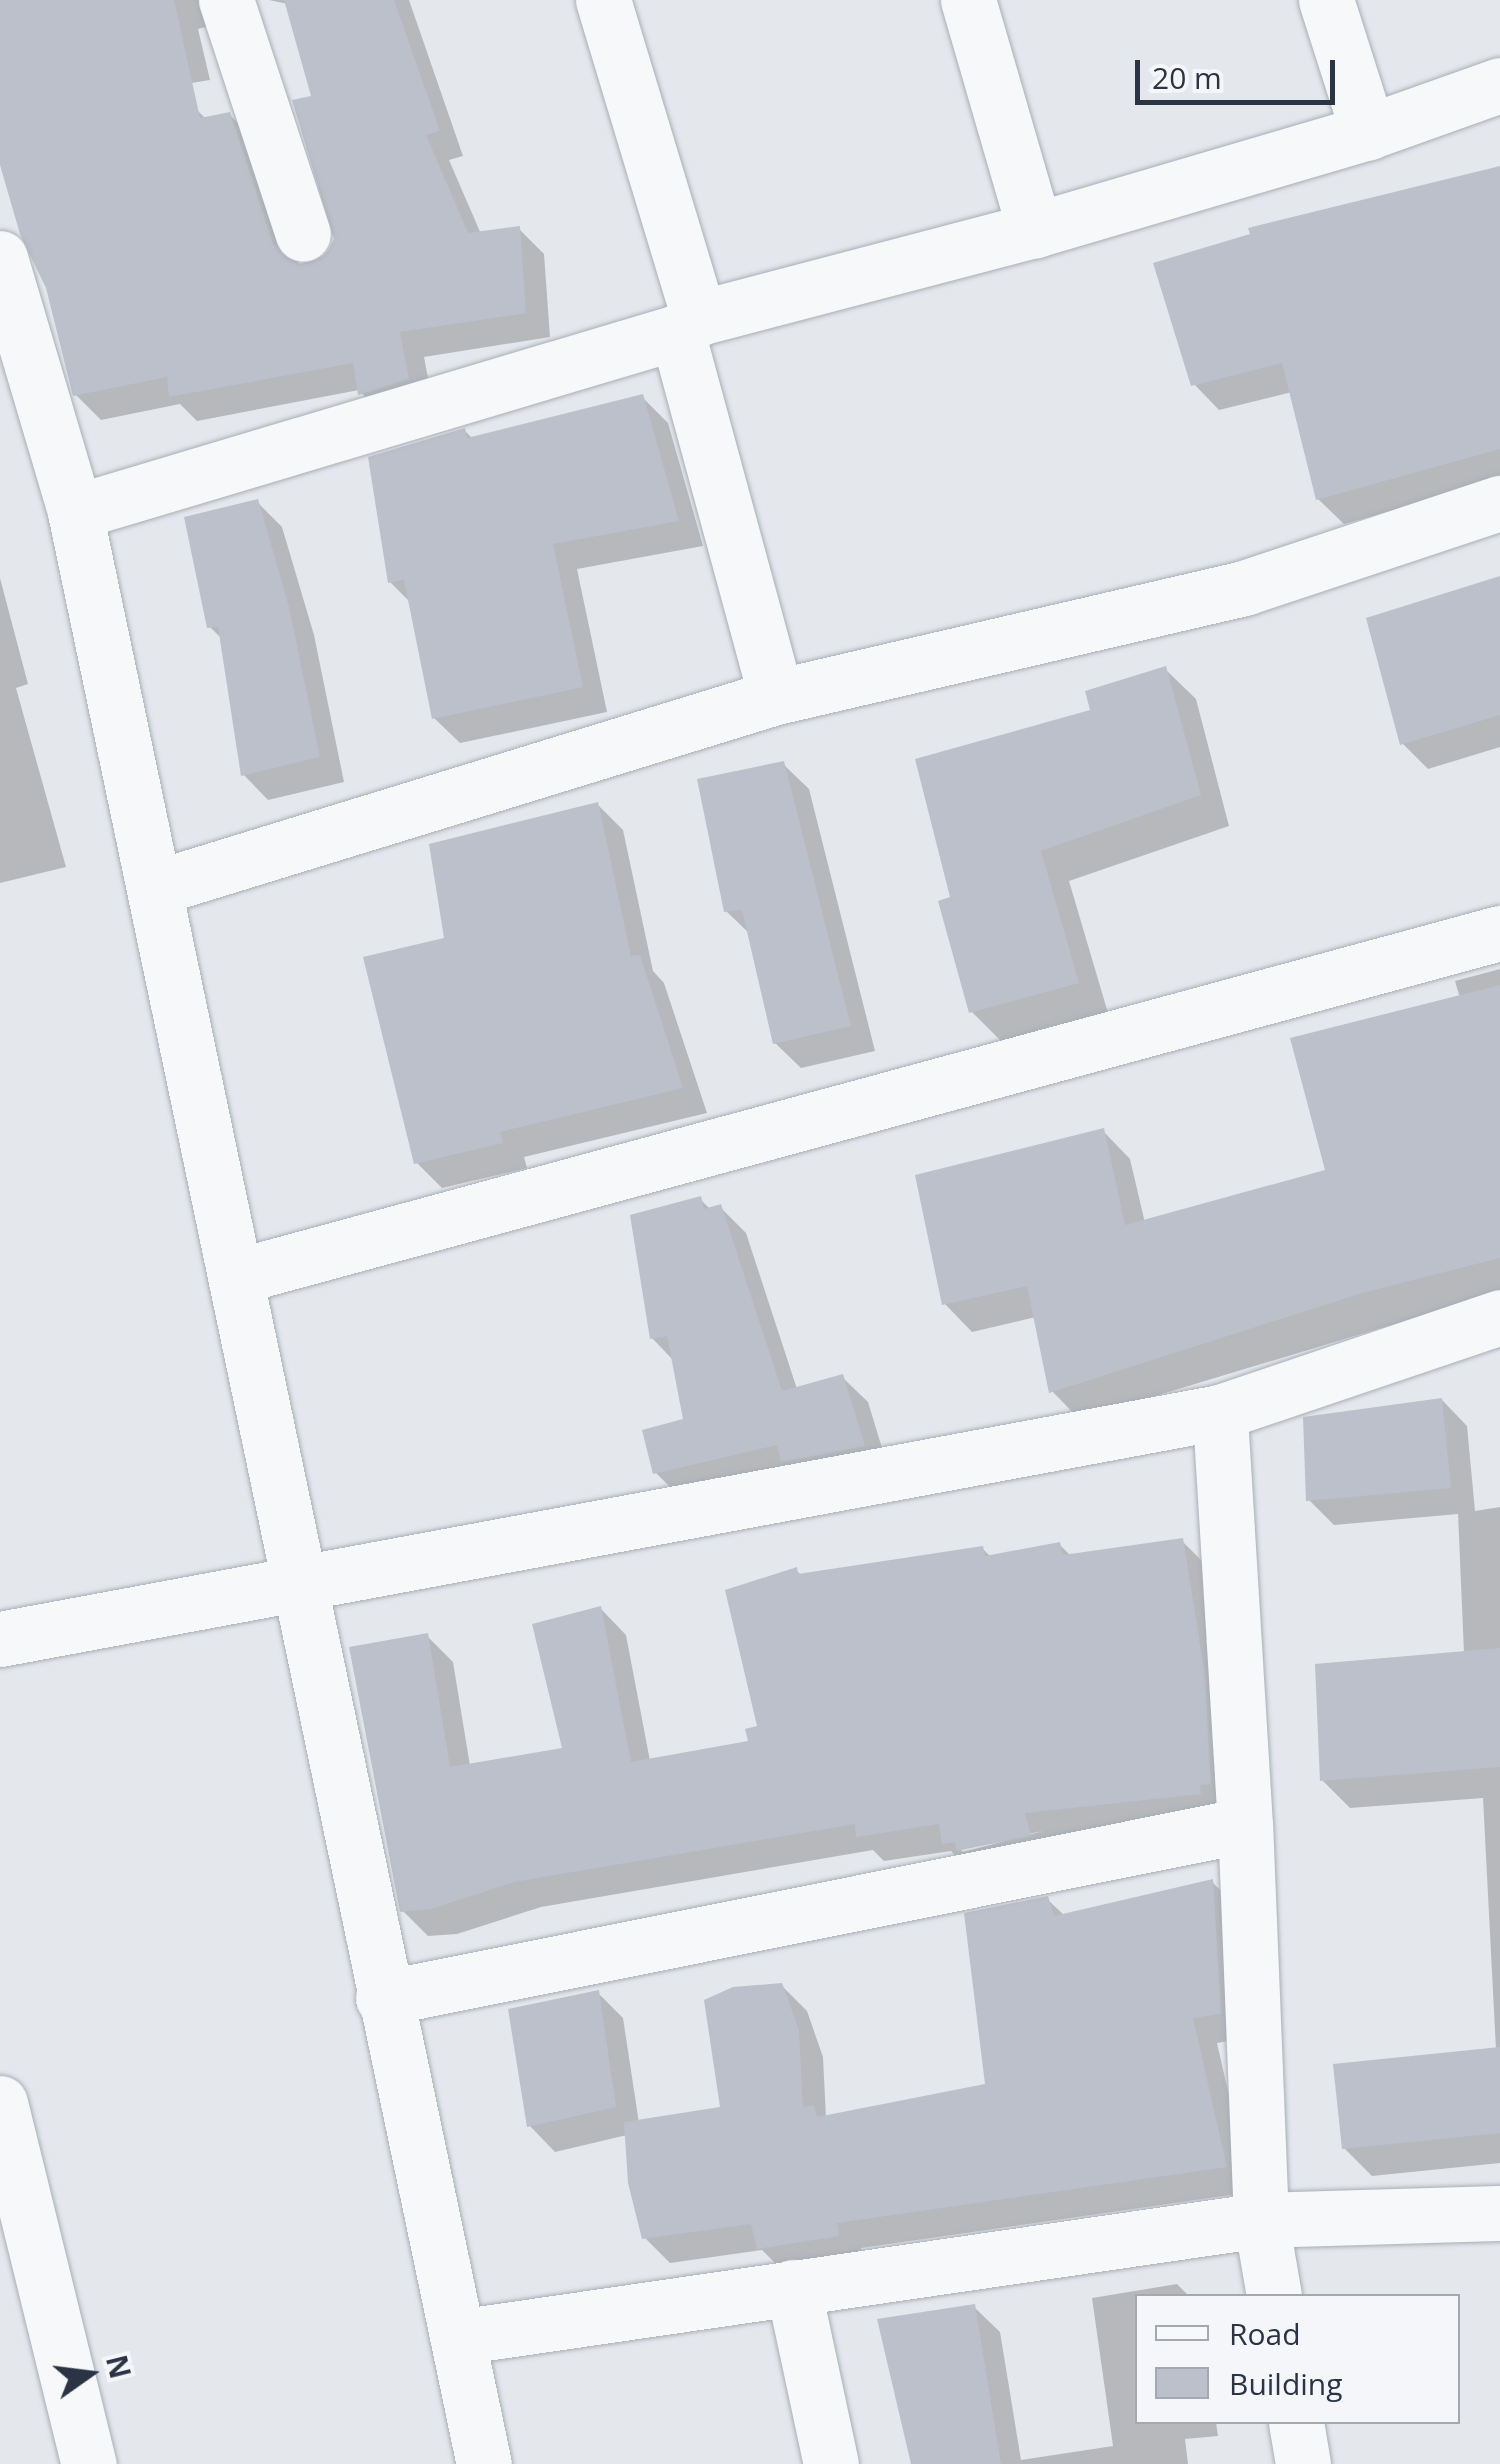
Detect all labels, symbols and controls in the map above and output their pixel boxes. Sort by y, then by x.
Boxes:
scale bar [1140,40,1340,102]
text: 20 m [1152,57,1222,98]
legend [1135,2294,1460,2424]
text: Road [1229,2313,1301,2354]
north arrow [40,2324,140,2424]
text: N [98,2351,140,2382]
text: Building [1229,2363,1343,2404]

